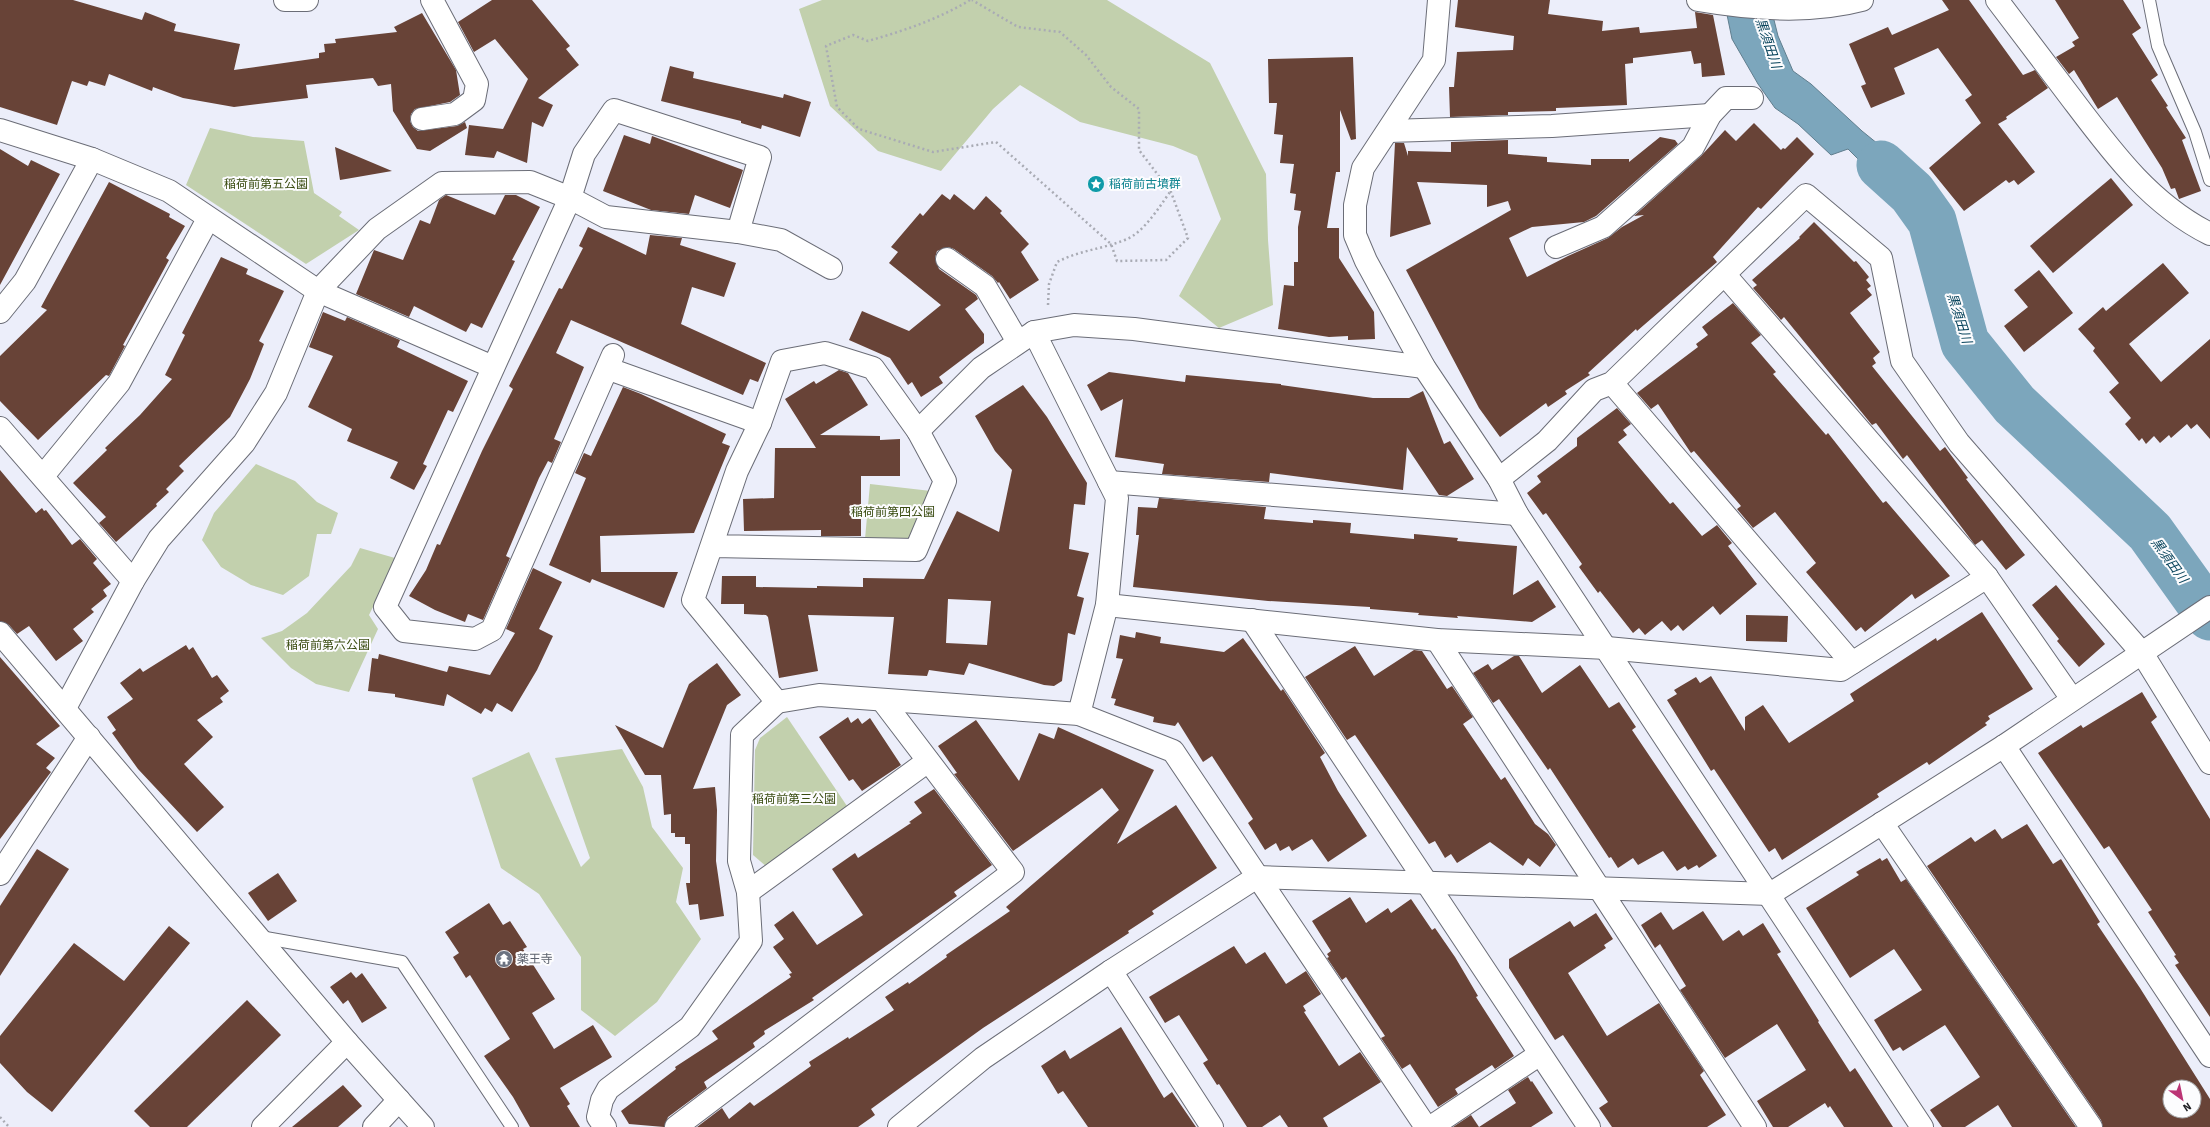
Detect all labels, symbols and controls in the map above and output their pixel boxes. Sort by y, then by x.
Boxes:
water label: 黒須田川 [1751,16,1786,73]
place icon: 稲荷前古墳群 [1086,174,1106,194]
park label: 稲荷前第五公園 [224,176,308,193]
place label: 稲荷前古墳群 [1109,176,1181,193]
water label: 黒須田川 [1942,291,1976,348]
park label: 稲荷前第四公園 [851,504,935,521]
water label: 黒須田川 [2147,534,2193,589]
park label: 稲荷前第六公園 [286,637,370,654]
park label: 稲荷前第三公園 [752,791,836,808]
temple icon: 薬王寺 [494,949,514,969]
place label: 薬王寺 [517,951,553,968]
north arrow [2162,1079,2202,1119]
text: N [2180,1099,2194,1115]

